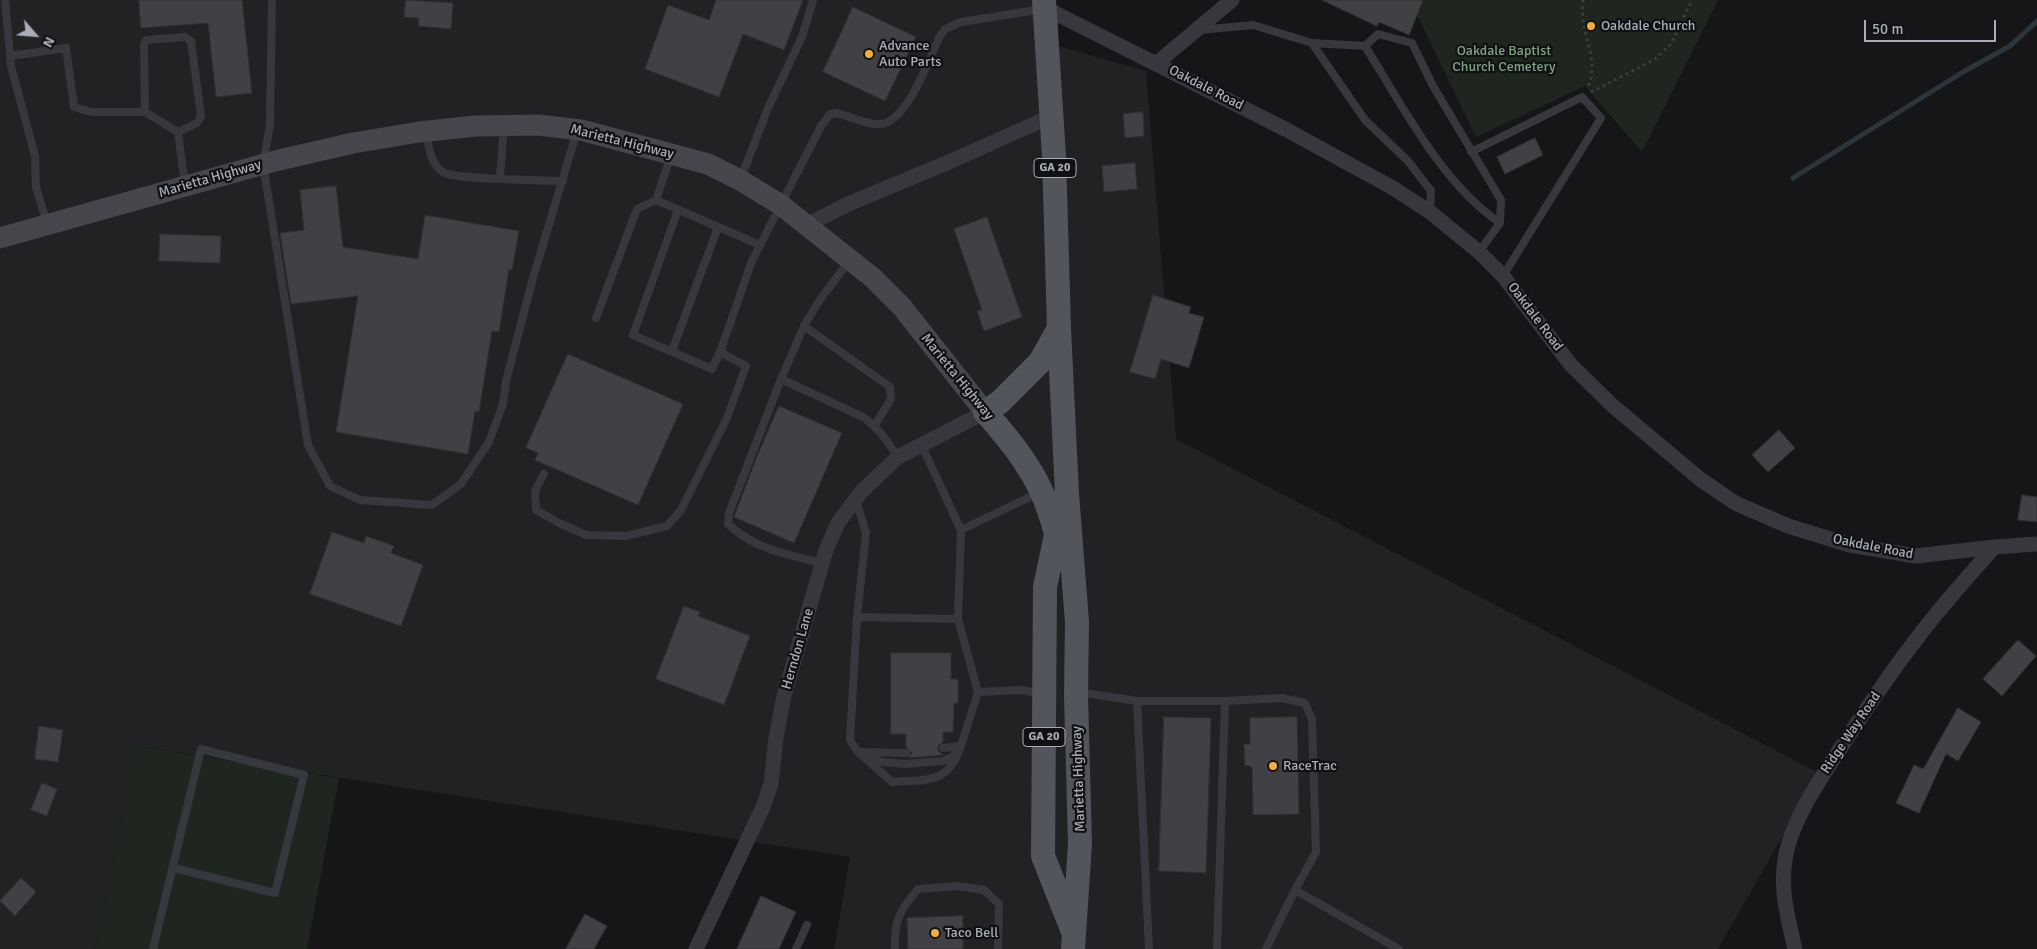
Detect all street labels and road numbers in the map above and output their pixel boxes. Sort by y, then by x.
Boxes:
street label: Oakdale Road [1166,62,1246,114]
street label: Marietta Highway [569,121,675,163]
street label: Marietta Highway [157,156,263,202]
road number: GA 20 [1034,158,1076,178]
street label: Oakdale Road [1504,279,1566,355]
street label: Marietta Highway [917,331,997,423]
street label: Oakdale Road [1831,531,1915,563]
street label: Herndon Lane [778,607,818,691]
street label: Ridge Way Road [1817,689,1885,777]
street label: Marietta Highway [1069,726,1089,832]
road number: GA 20 [1023,728,1065,746]

